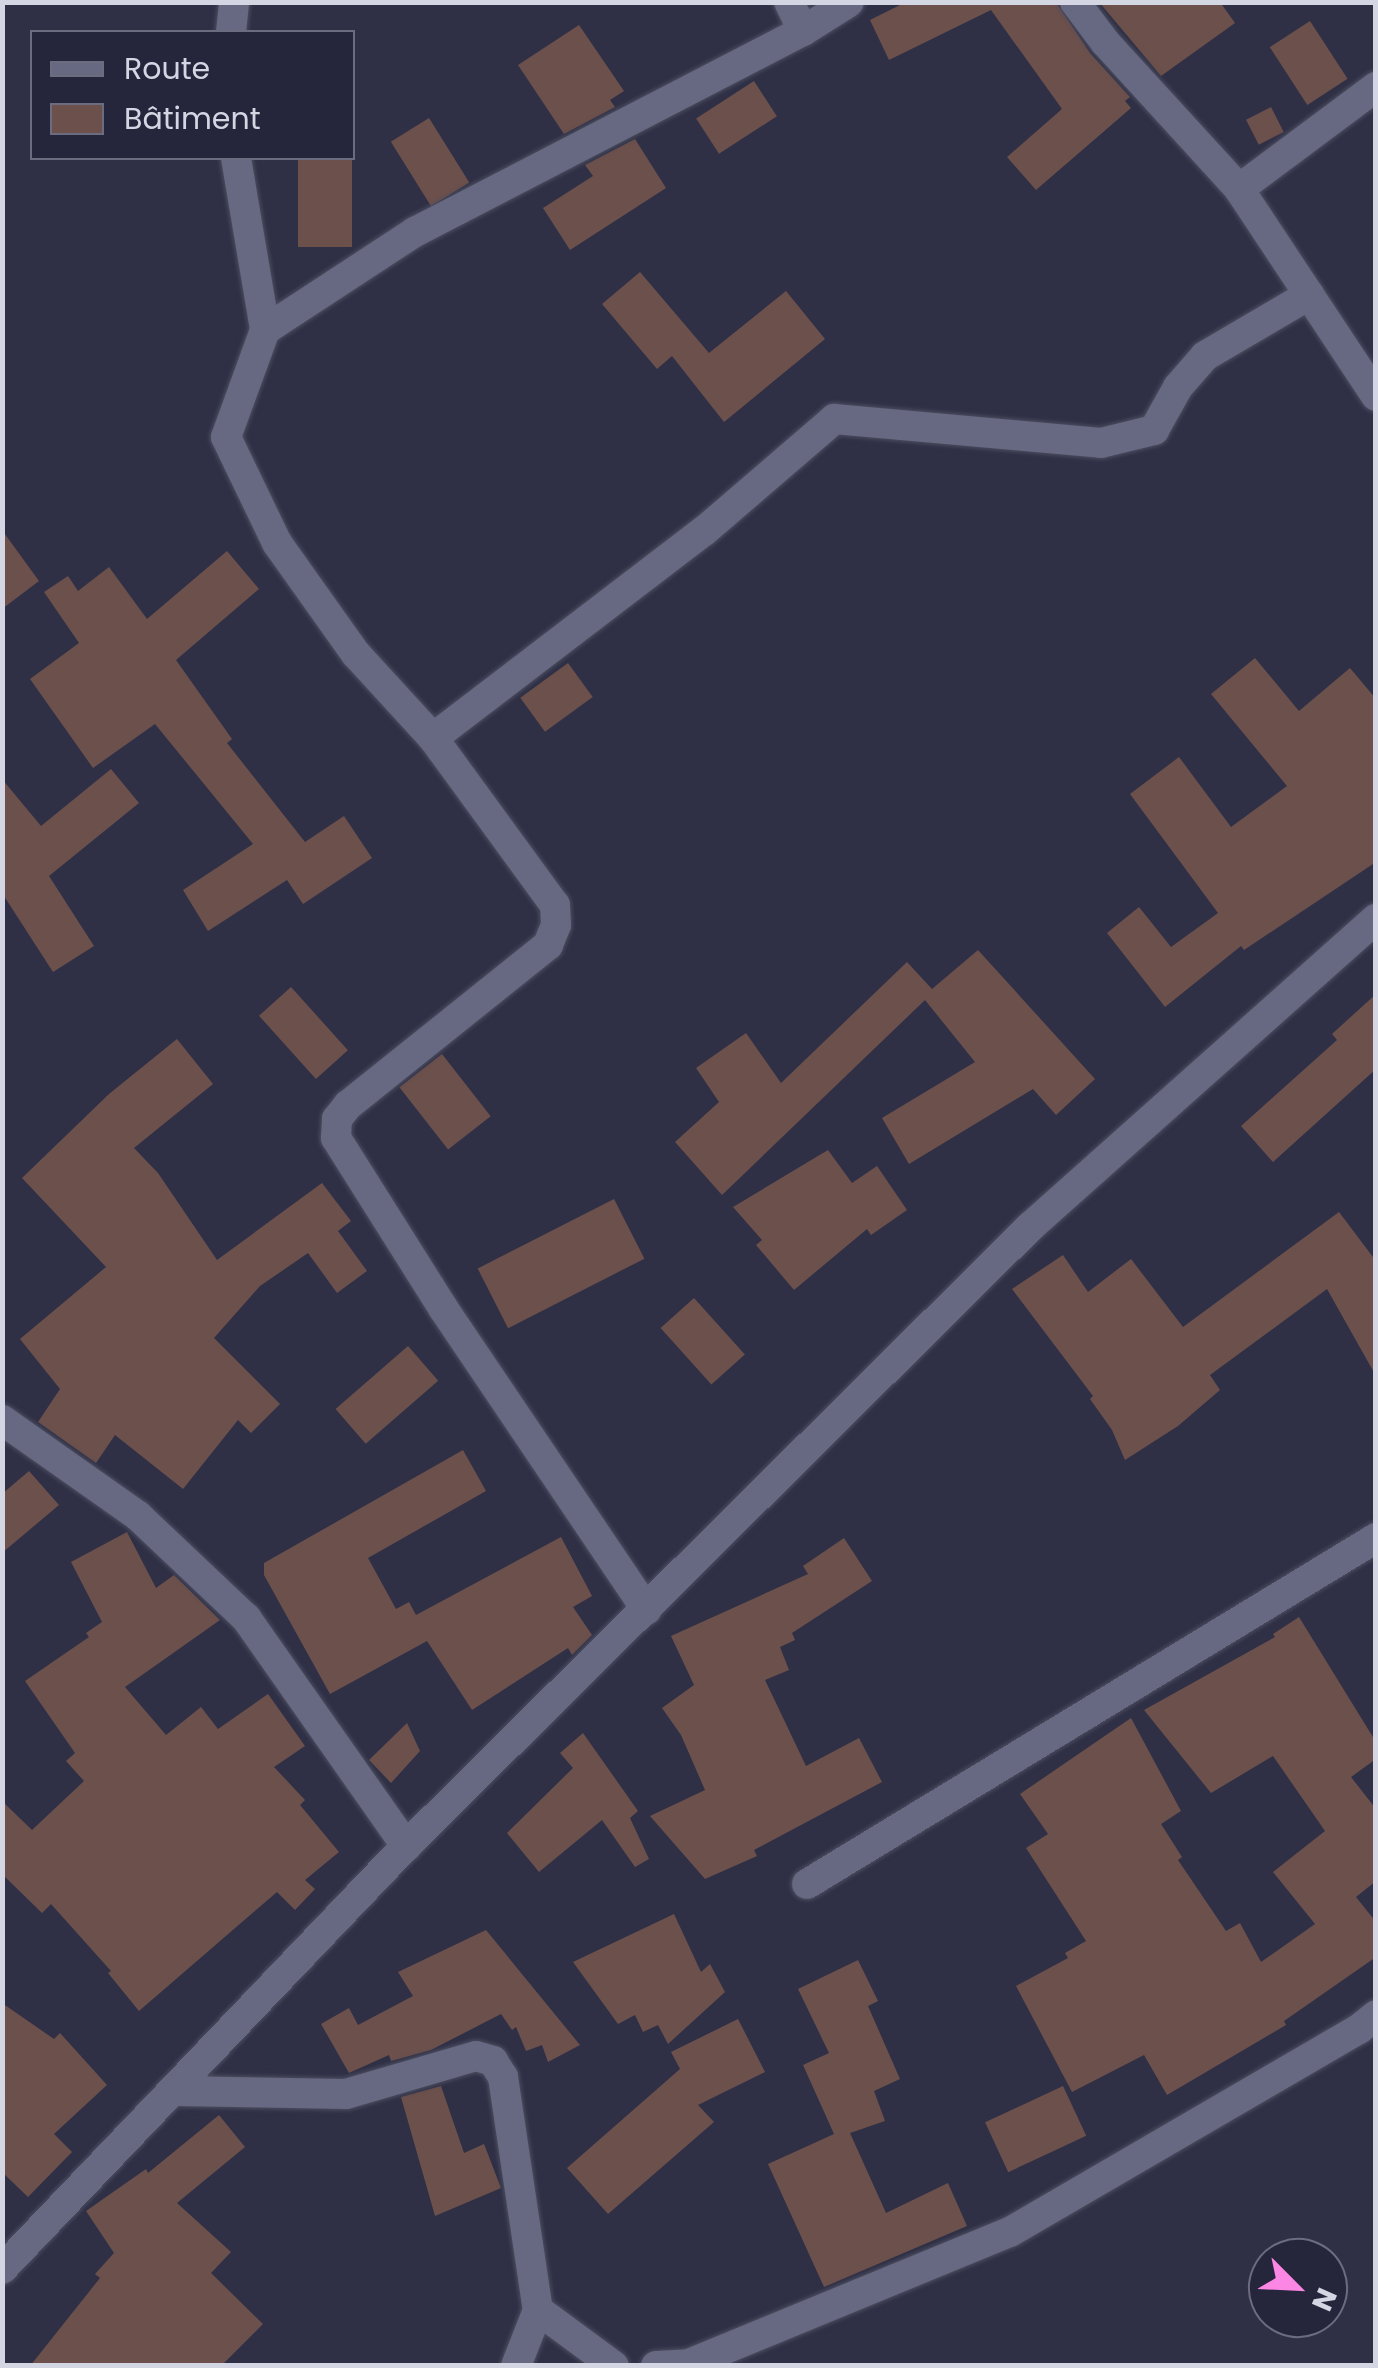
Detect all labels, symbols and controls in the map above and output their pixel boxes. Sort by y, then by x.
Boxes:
legend [30,30,355,160]
text: Route [124,47,210,90]
text: Bâtiment [124,97,261,140]
north arrow [1248,2238,1348,2338]
text: N [1302,2282,1346,2317]

